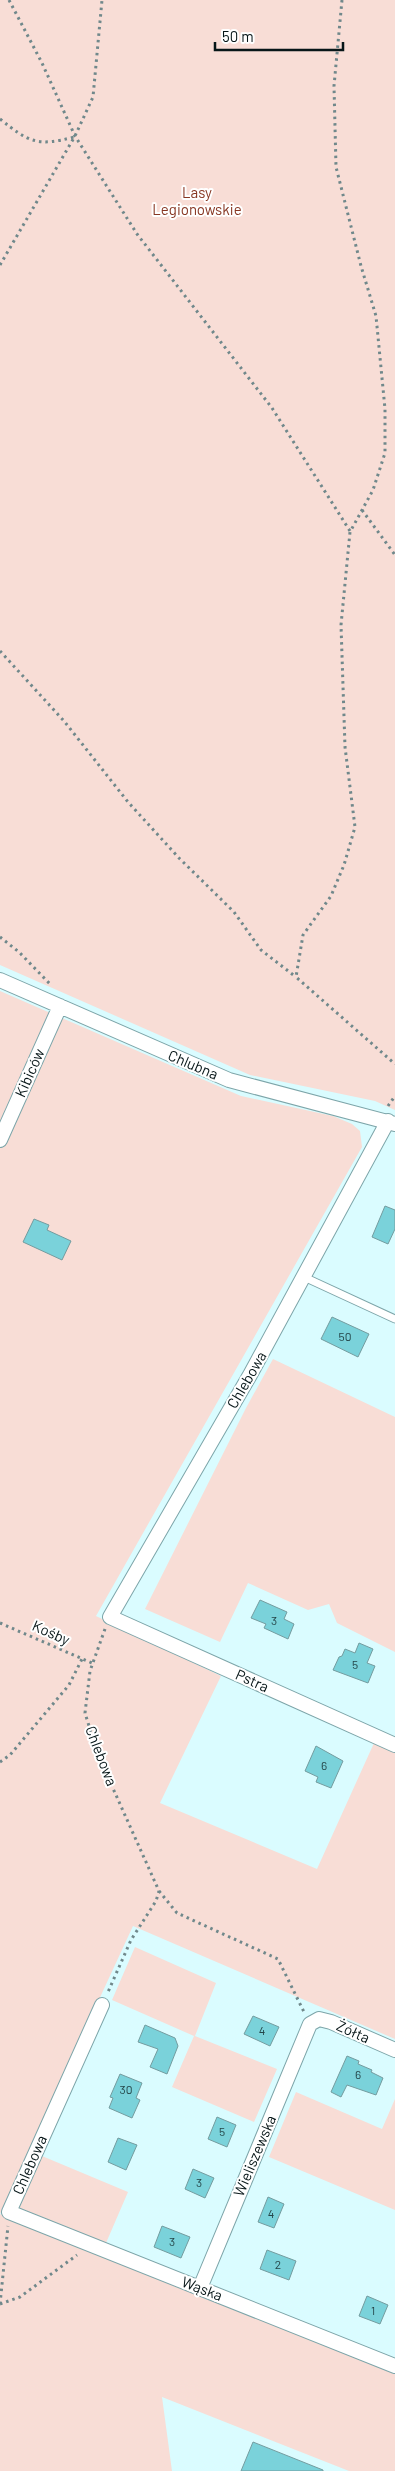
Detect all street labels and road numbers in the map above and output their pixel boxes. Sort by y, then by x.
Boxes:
street label: Kibiców [10,1045,48,1100]
street label: Chlubna [166,1046,221,1083]
street label: Chlebowa [223,1348,270,1411]
street label: Kośby [30,1616,73,1648]
street label: Pstra [233,1665,272,1695]
street label: Chlebowa [82,1723,122,1788]
street label: Żółta [334,2016,373,2046]
street label: Wieliszewska [229,2112,279,2199]
street label: Chlebowa [8,2132,50,2197]
street label: Wąska [179,2272,225,2304]

